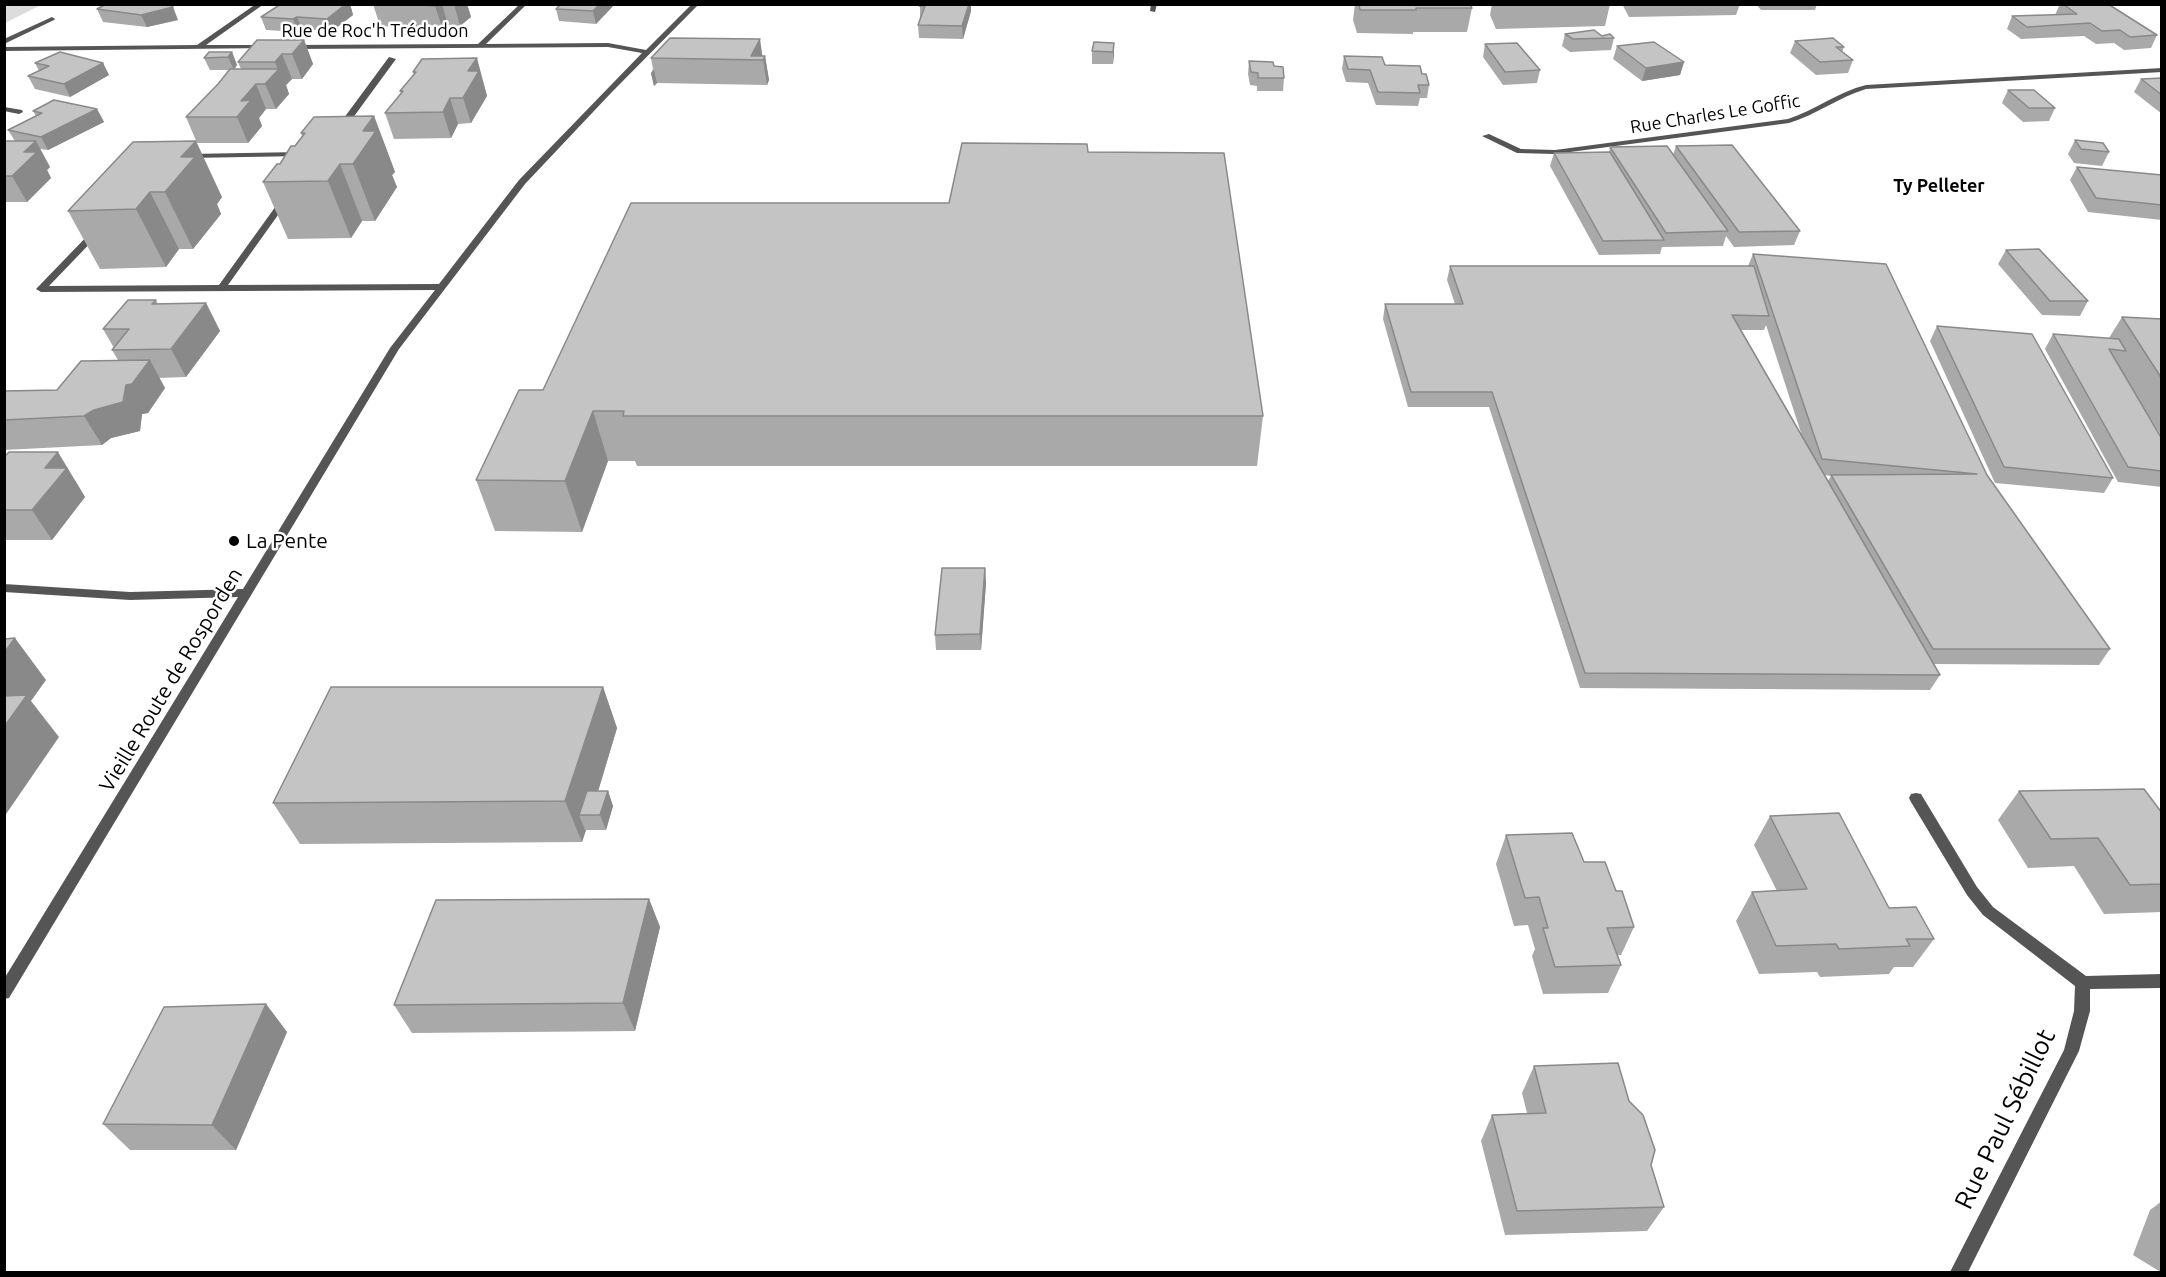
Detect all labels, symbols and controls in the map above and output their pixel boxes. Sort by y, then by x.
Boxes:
street label: Rue de Roc'h Trédudon [281,20,469,42]
street label: Rue Charles Le Goffic [1629,90,1801,138]
district label: Ty Pelleter [1893,175,1985,197]
place label: La Pente [246,528,328,554]
marker: La Pente [227,534,241,548]
street label: Vieille Route de Rosporden [94,564,248,796]
street label: Rue Paul Sébillot [1948,1024,2062,1214]

